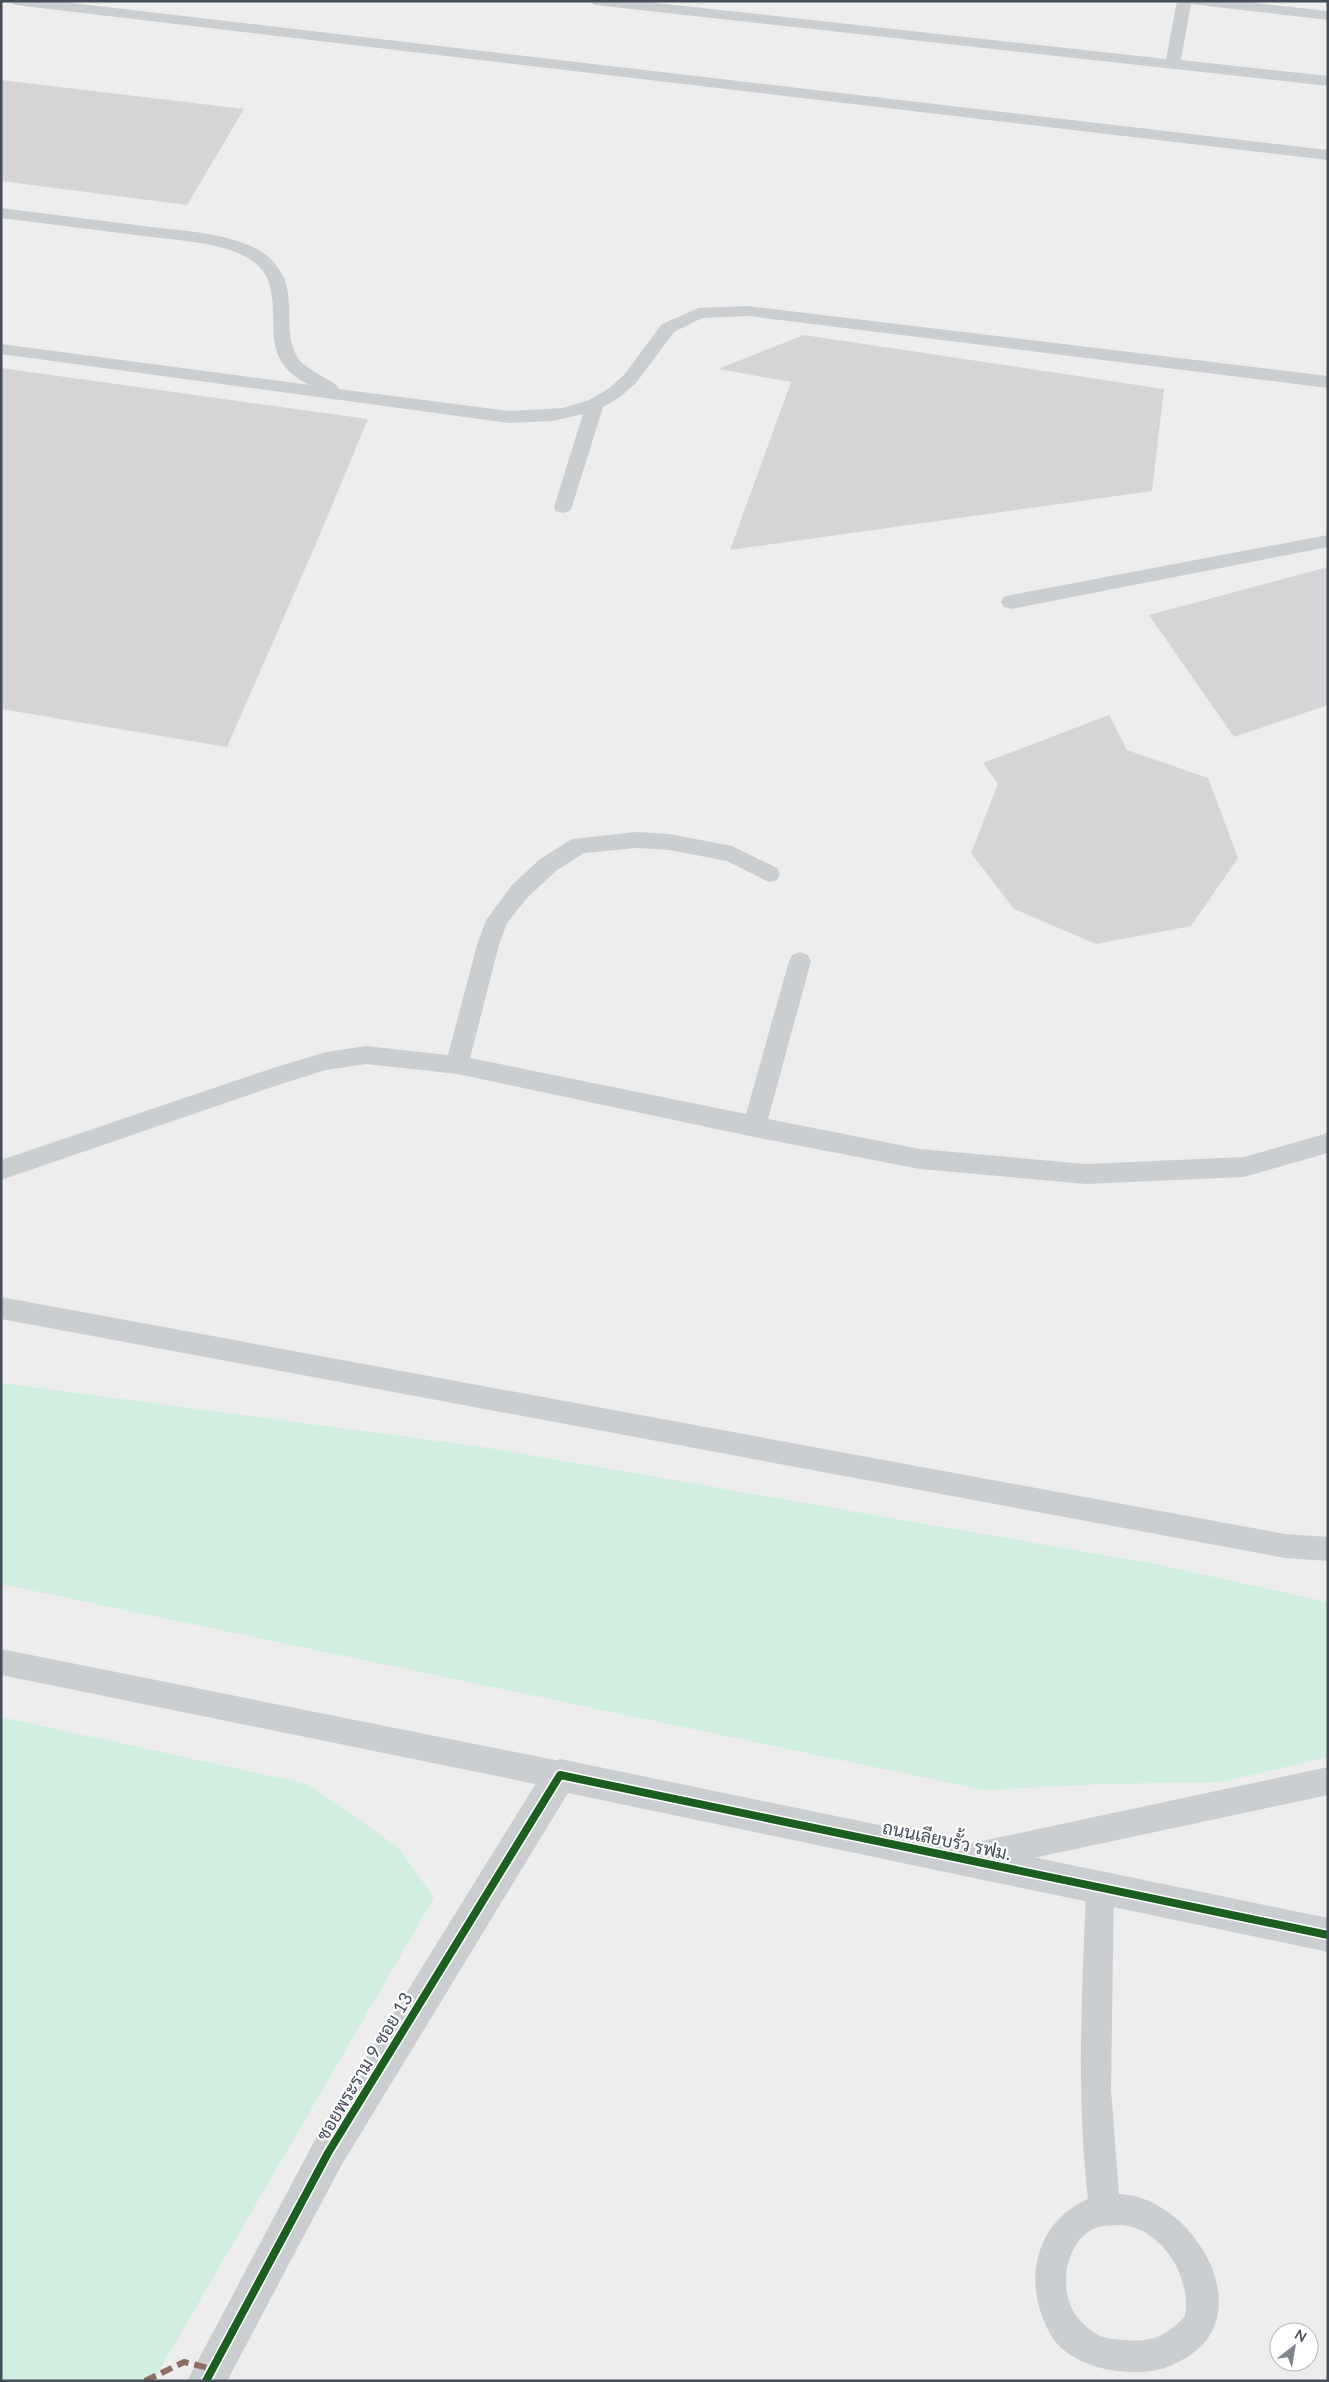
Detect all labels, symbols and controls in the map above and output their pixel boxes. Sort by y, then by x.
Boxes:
street label: ถนนเลียบรั้ว รฟม. [881,1812,1014,1864]
street label: ซอยพระราม 9 ซอย 13 [311,1988,417,2144]
north arrow [1269,2322,1319,2372]
text: N [1292,2325,1310,2345]

